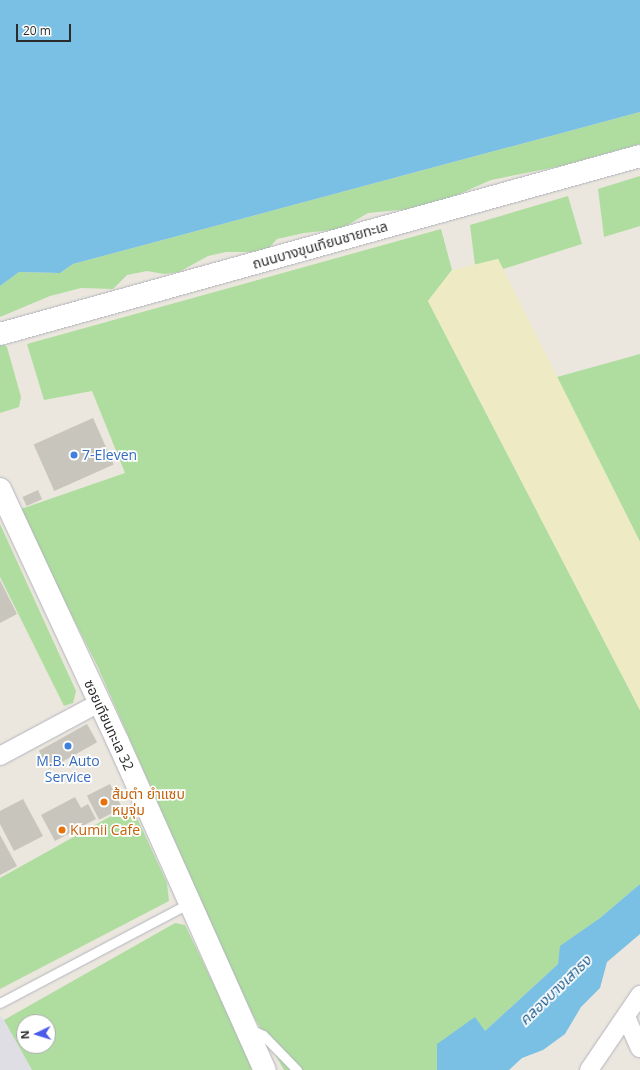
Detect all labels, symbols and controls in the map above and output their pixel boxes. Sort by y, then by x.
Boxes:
scale bar [18,16,73,42]
text: 20 m [23,22,51,39]
street label: ถนนบางขุนเทียนชายทะเล [250,218,390,272]
place label: 7-Eleven [82,447,137,463]
marker: 7-Eleven [69,450,79,460]
street label: ซอยเทียนทะเล 32 [81,677,137,773]
marker: M.B. Auto Service [63,741,73,751]
place label: M.B. Auto Service [36,753,100,786]
place label: ส้มตำ ยำแซบ หมูจุ่ม [112,786,185,818]
marker: ส้มตำ ยำแซบ หมูจุ่ม [99,797,109,807]
place label: Kumii Cafe [70,822,140,838]
marker: Kumii Cafe [57,825,67,835]
water label: คลองบางเสาธง [515,951,595,1029]
north arrow [16,1014,56,1054]
text: N [17,1030,32,1040]

